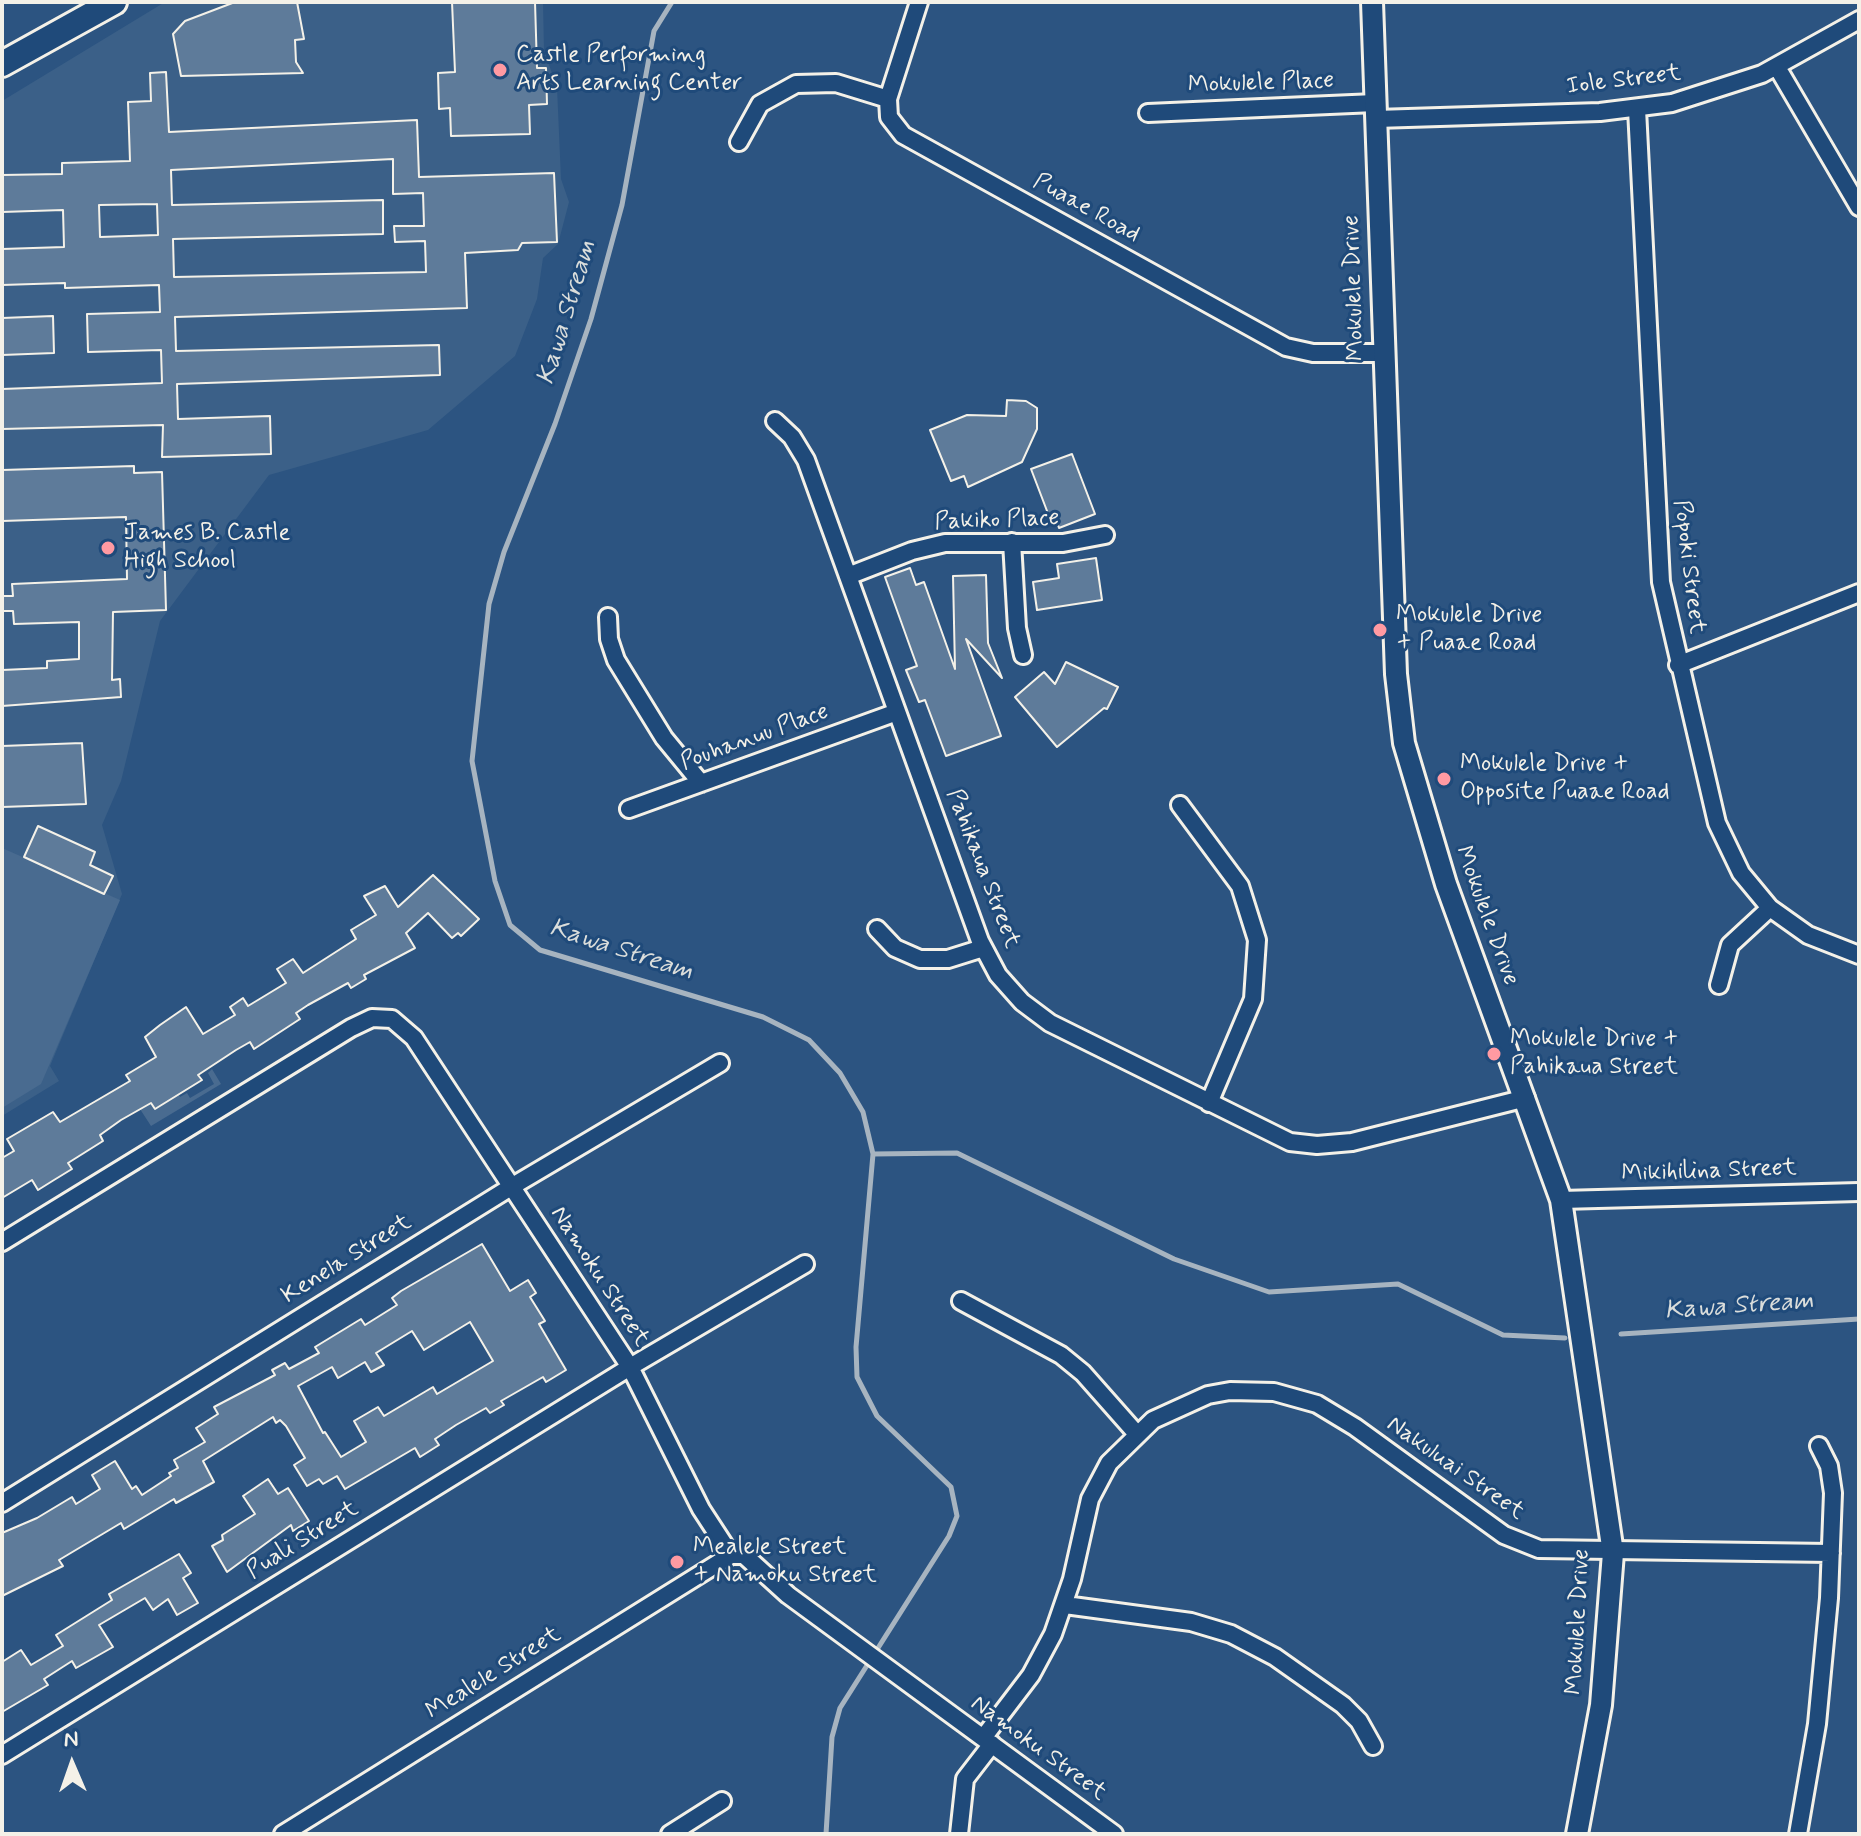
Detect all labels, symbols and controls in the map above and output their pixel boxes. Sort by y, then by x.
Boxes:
place label: Castle Performing Arts Learning Center [516,42,742,98]
street label: Iole Street [1565,60,1683,102]
marker: Castle Performing Arts Learning Center [491,61,509,79]
street label: Mokulele Place [1187,67,1335,101]
street label: Puaae Road [1028,168,1144,250]
street label: Mokulele Drive [1338,214,1372,362]
water label: Kawa Stream [531,237,605,389]
street label: Popoki Street [1666,498,1710,636]
street label: Pakiko Place [934,504,1060,538]
place label: James B. Castle High School [124,520,290,576]
marker: James B. Castle High School [99,539,117,557]
place label: Mokulele Drive + Puaae Road [1396,602,1542,658]
marker: Mokulele Drive + Puaae Road [1371,621,1389,639]
street label: Pouhanuu Place [677,698,833,778]
place label: Mokulele Drive + Opposite Puaae Road [1460,751,1669,807]
marker: Mokulele Drive + Opposite Puaae Road [1435,770,1453,788]
street label: Pahikaua Street [938,785,1026,953]
street label: Mokulele Drive [1447,842,1525,990]
water label: Kawa Stream [545,913,697,989]
place label: Mokulele Drive + Pahikaua Street [1510,1026,1679,1082]
marker: Mokulele Drive + Pahikaua Street [1485,1045,1503,1063]
street label: Mikihilina Street [1621,1155,1797,1189]
street label: Namoku Street [543,1202,655,1352]
street label: Kenela Street [277,1209,417,1311]
water label: Kawa Stream [1663,1286,1815,1328]
street label: Nakuluai Street [1380,1411,1530,1527]
street label: Puali Street [242,1495,364,1587]
place label: Mealele Street + Namoku Street [693,1534,877,1590]
street label: Mokulele Drive [1561,1548,1597,1696]
marker: Mealele Street + Namoku Street [668,1553,686,1571]
street label: Mealele Street [421,1621,567,1727]
street label: Namoku Street [964,1690,1112,1808]
north arrow [32,1724,112,1804]
text: N [63,1726,79,1754]

